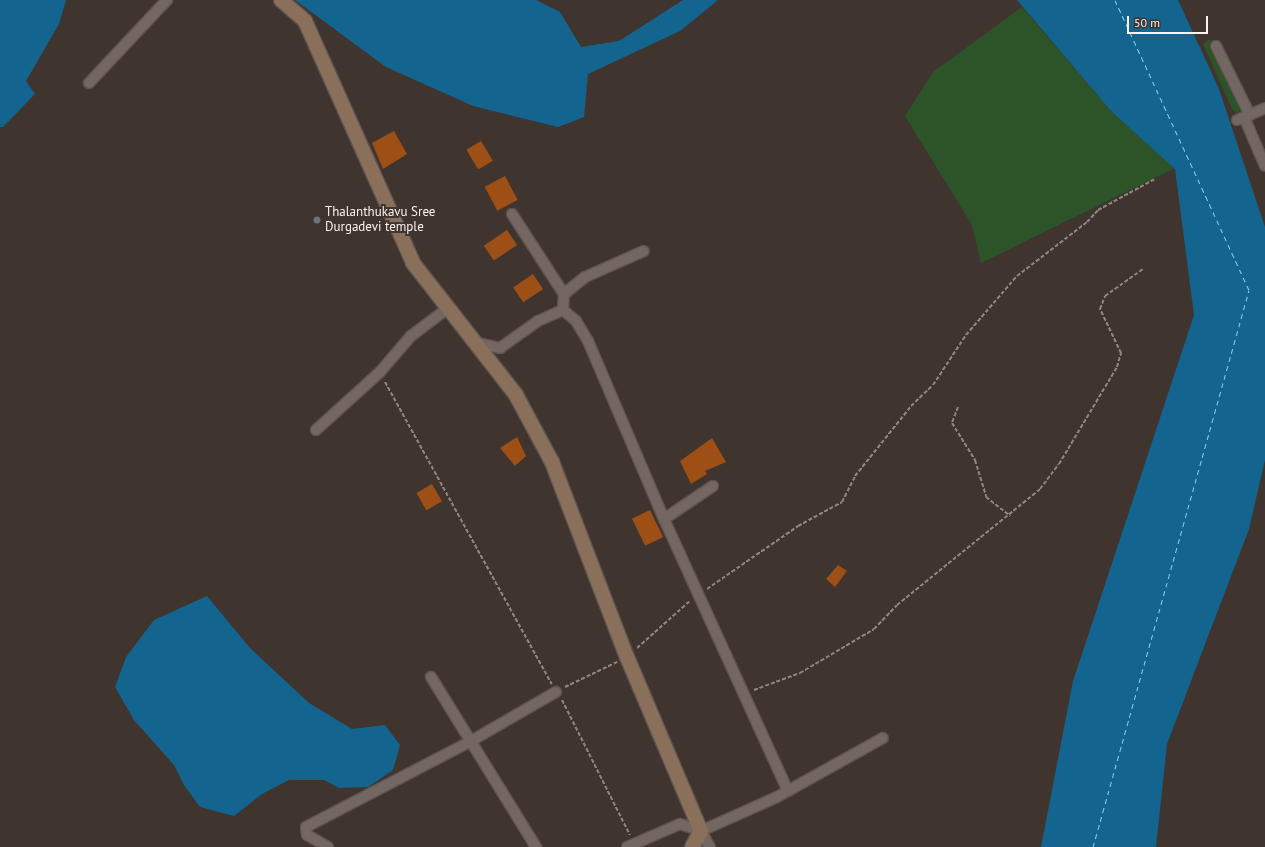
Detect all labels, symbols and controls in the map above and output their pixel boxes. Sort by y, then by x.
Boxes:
scale bar [1129,8,1210,34]
text: 50 m [1134,15,1160,30]
place label: Thalanthukavu Sree Durgadevi temple [325,205,435,236]
marker: Thalanthukavu Sree Durgadevi temple [312,215,322,225]

